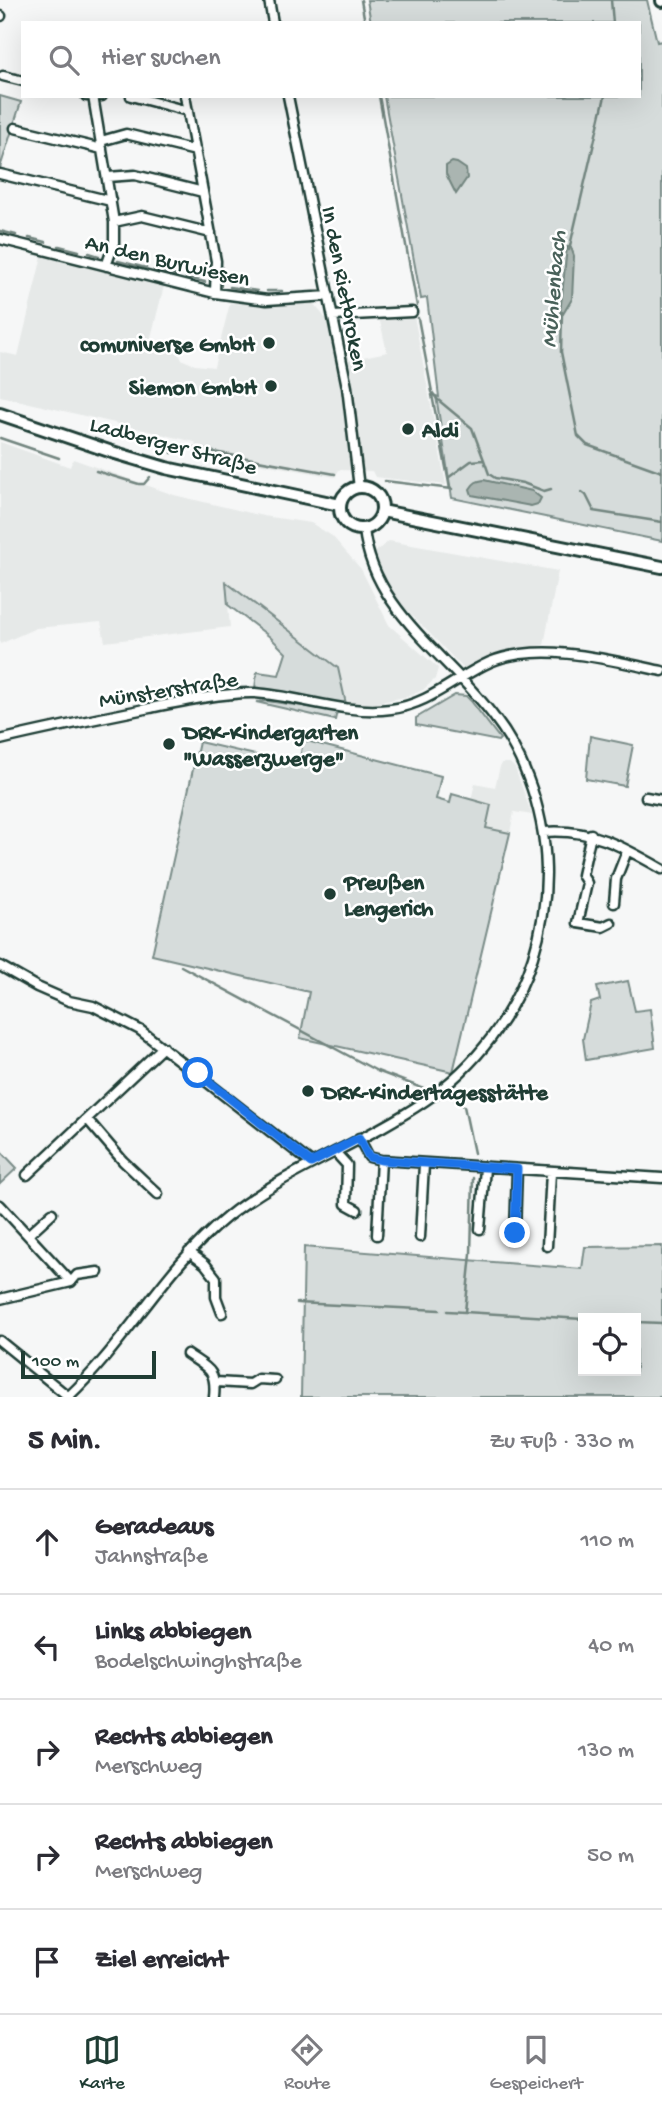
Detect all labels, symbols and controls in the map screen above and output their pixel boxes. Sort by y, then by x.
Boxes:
search box [21,21,641,98]
icon: search [45,41,83,79]
text: Hier suchen [101,44,221,75]
street label: In den Rietbroken [313,204,372,373]
water label: Mühlenbach [536,229,575,349]
street label: An den Burwiesen [82,230,252,295]
place label: comuniverse GmbH [80,333,256,360]
marker: comuniverse GmbH [261,335,277,351]
place label: Siemon GmbH [129,376,258,403]
marker: Siemon GmbH [263,378,279,394]
street label: Ladberger Straße [86,412,261,483]
place label: Aldi [421,419,459,446]
marker: Aldi [400,421,416,437]
street label: Münsterstraße [97,667,241,716]
place label: DRK-Kindergarten "Wasserzwerge" [181,721,359,774]
marker: DRK-Kindergarten "Wasserzwerge" [161,736,177,752]
place label: Preußen Lengerich [342,871,434,924]
marker: Preußen Lengerich [322,886,338,902]
route start [182,1057,213,1088]
place label: DRK-Kindertagesstätte [320,1081,549,1108]
marker: DRK-Kindertagesstätte [300,1083,316,1099]
route end [499,1217,530,1248]
map controls [578,1313,641,1376]
button: locate [578,1313,641,1376]
scale bar [21,1348,156,1380]
text: 100 m [32,1351,79,1374]
text: 5 Min. [28,1425,102,1460]
text: Zu Fuß · 330 m [489,1429,634,1456]
text: Geradeaus [95,1513,213,1544]
icon: ahead [28,1523,66,1561]
text: 110 m [581,1528,634,1555]
text: Jahnstraße [95,1544,208,1571]
text: Links abbiegen [95,1618,251,1649]
icon: left [28,1628,66,1666]
text: 40 m [588,1633,634,1660]
text: Bodelschwinghstraße [95,1649,302,1676]
text: Rechts abbiegen [95,1723,273,1754]
icon: right [28,1733,66,1771]
text: 130 m [578,1738,634,1765]
text: Merschweg [95,1754,202,1781]
text: Rechts abbiegen [95,1828,273,1859]
icon: right [28,1838,66,1876]
text: 50 m [587,1843,634,1870]
text: Merschweg [95,1859,202,1886]
icon: arrive [28,1943,66,1981]
text: Ziel erreicht [95,1946,227,1977]
tab: Karte [80,2031,125,2096]
tab: Route [284,2031,330,2096]
tab: Gespeichert [489,2031,582,2096]

